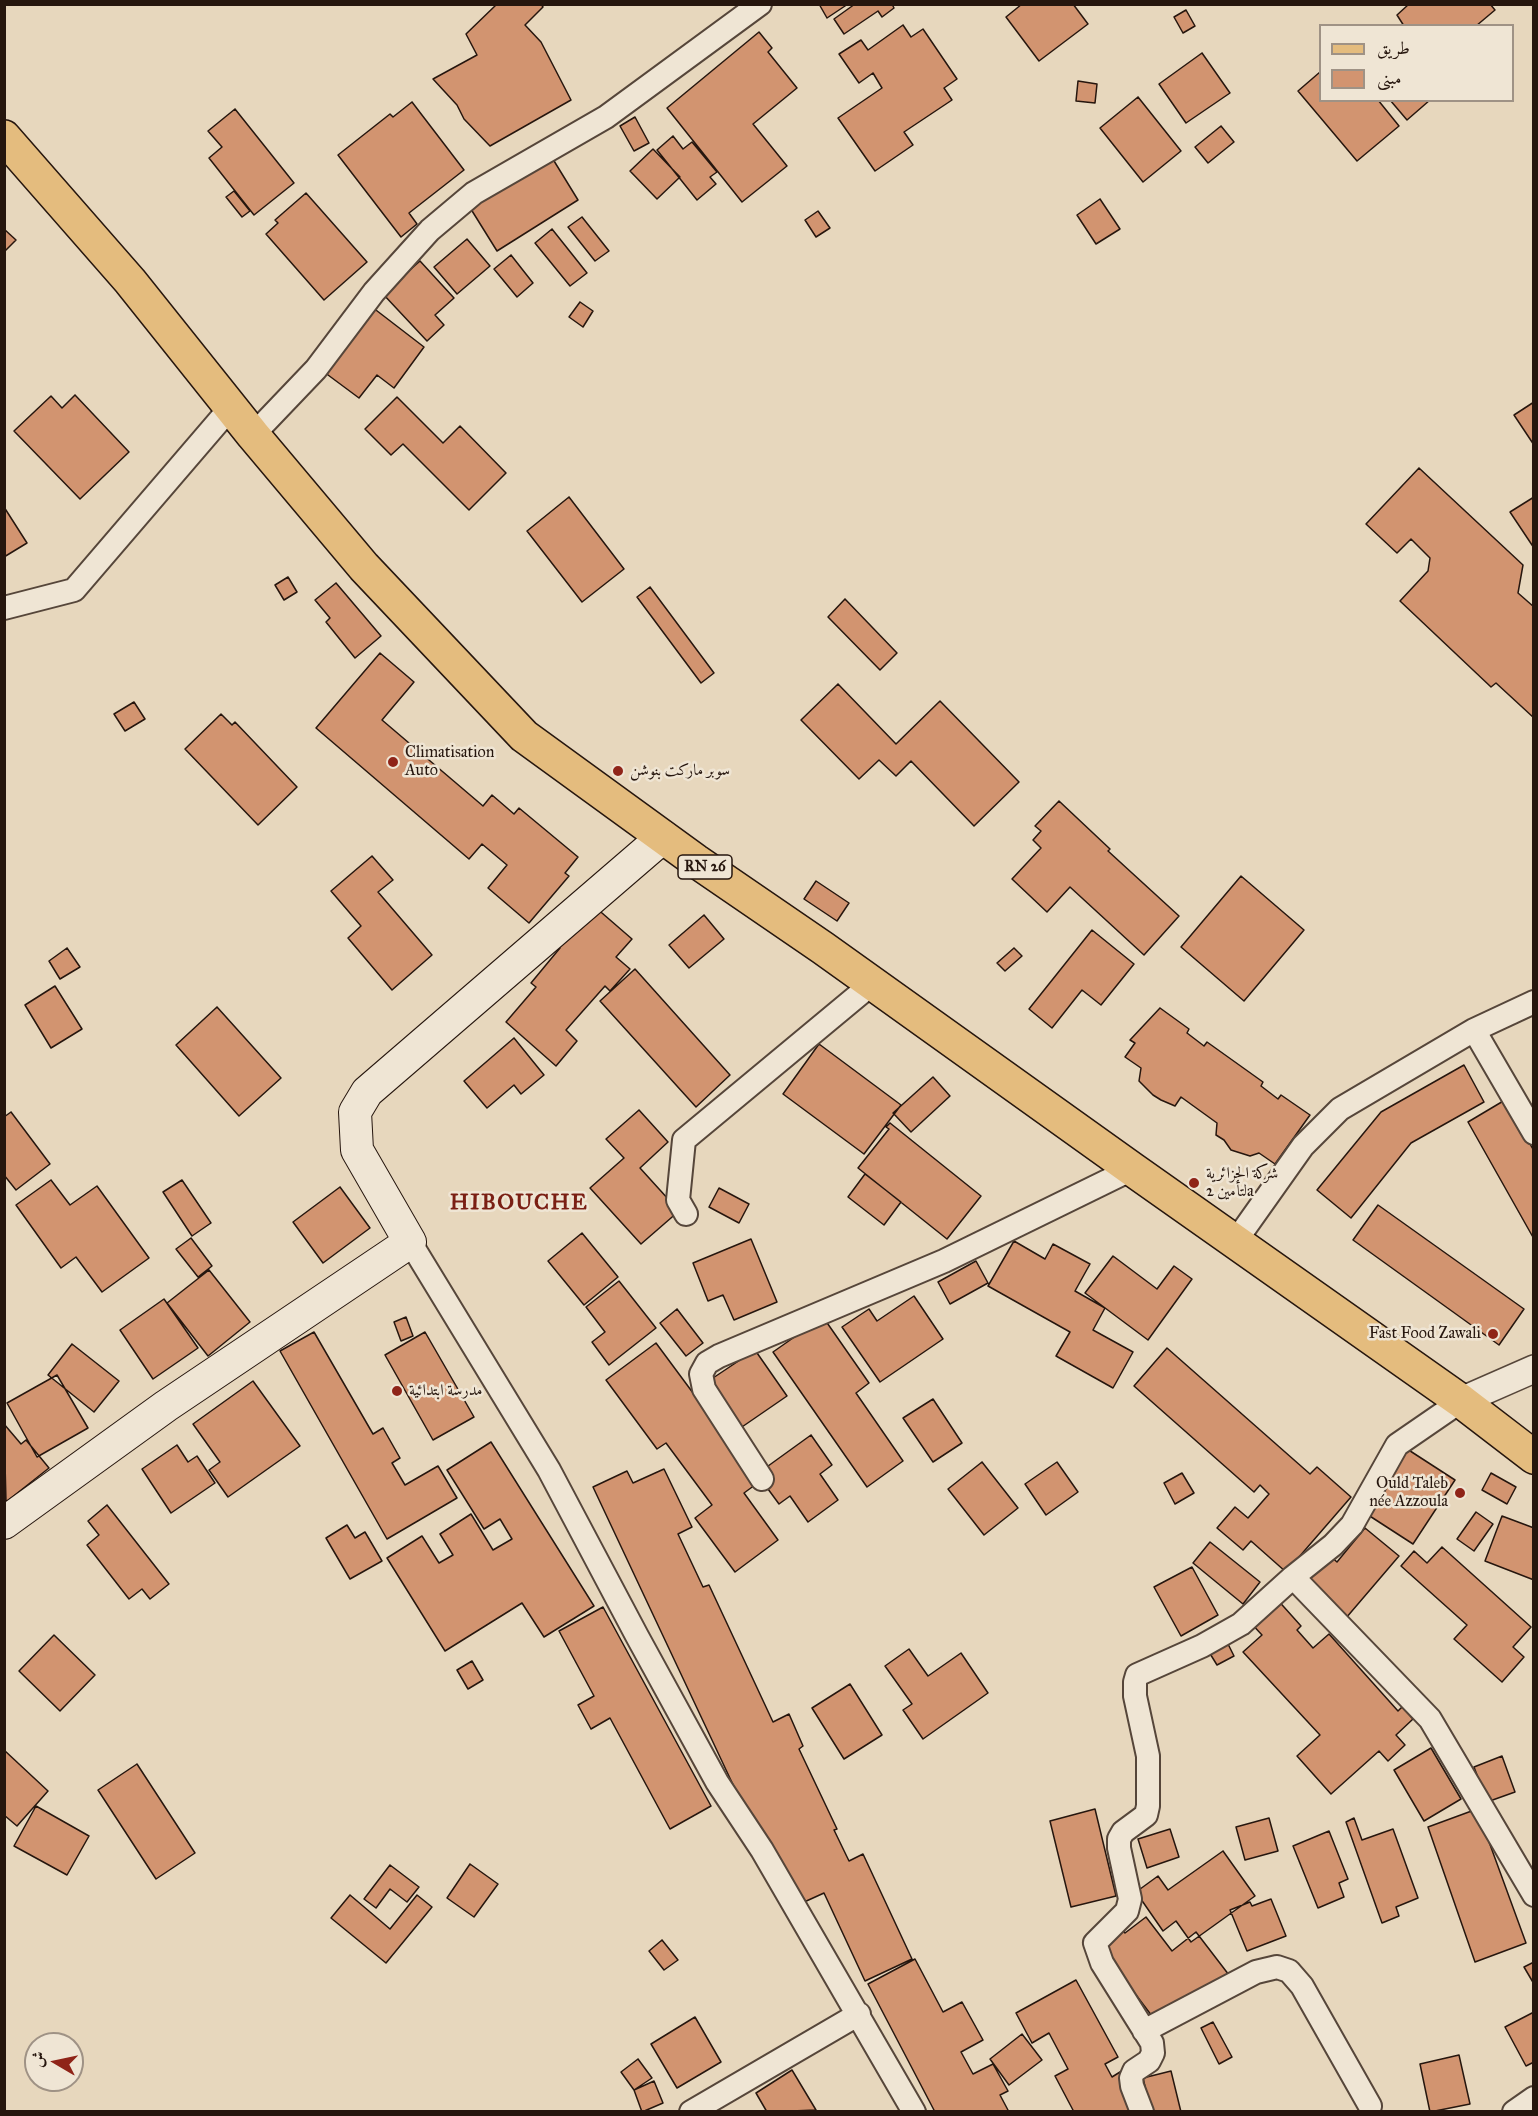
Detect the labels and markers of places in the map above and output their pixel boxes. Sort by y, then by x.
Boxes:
place label: Climatisation Auto [405,743,494,781]
marker: Climatisation Auto [386,755,400,769]
place label: سوبر ماركت بنوشن [630,761,730,781]
marker: سوبر ماركت بنوشن [611,764,625,778]
place label: شركة الجزائرية لتأمين 2a [1206,1164,1278,1202]
marker: شركة الجزائرية لتأمين 2a [1187,1176,1201,1190]
place label: Fast Food Zawali [1369,1324,1481,1344]
marker: Fast Food Zawali [1486,1327,1500,1341]
place label: مدرسة ابتدائية [409,1381,482,1401]
marker: مدرسة ابتدائية [390,1384,404,1398]
place label: Ould Taleb née Azzoula [1369,1474,1448,1512]
marker: Ould Taleb née Azzoula [1453,1486,1467,1500]

